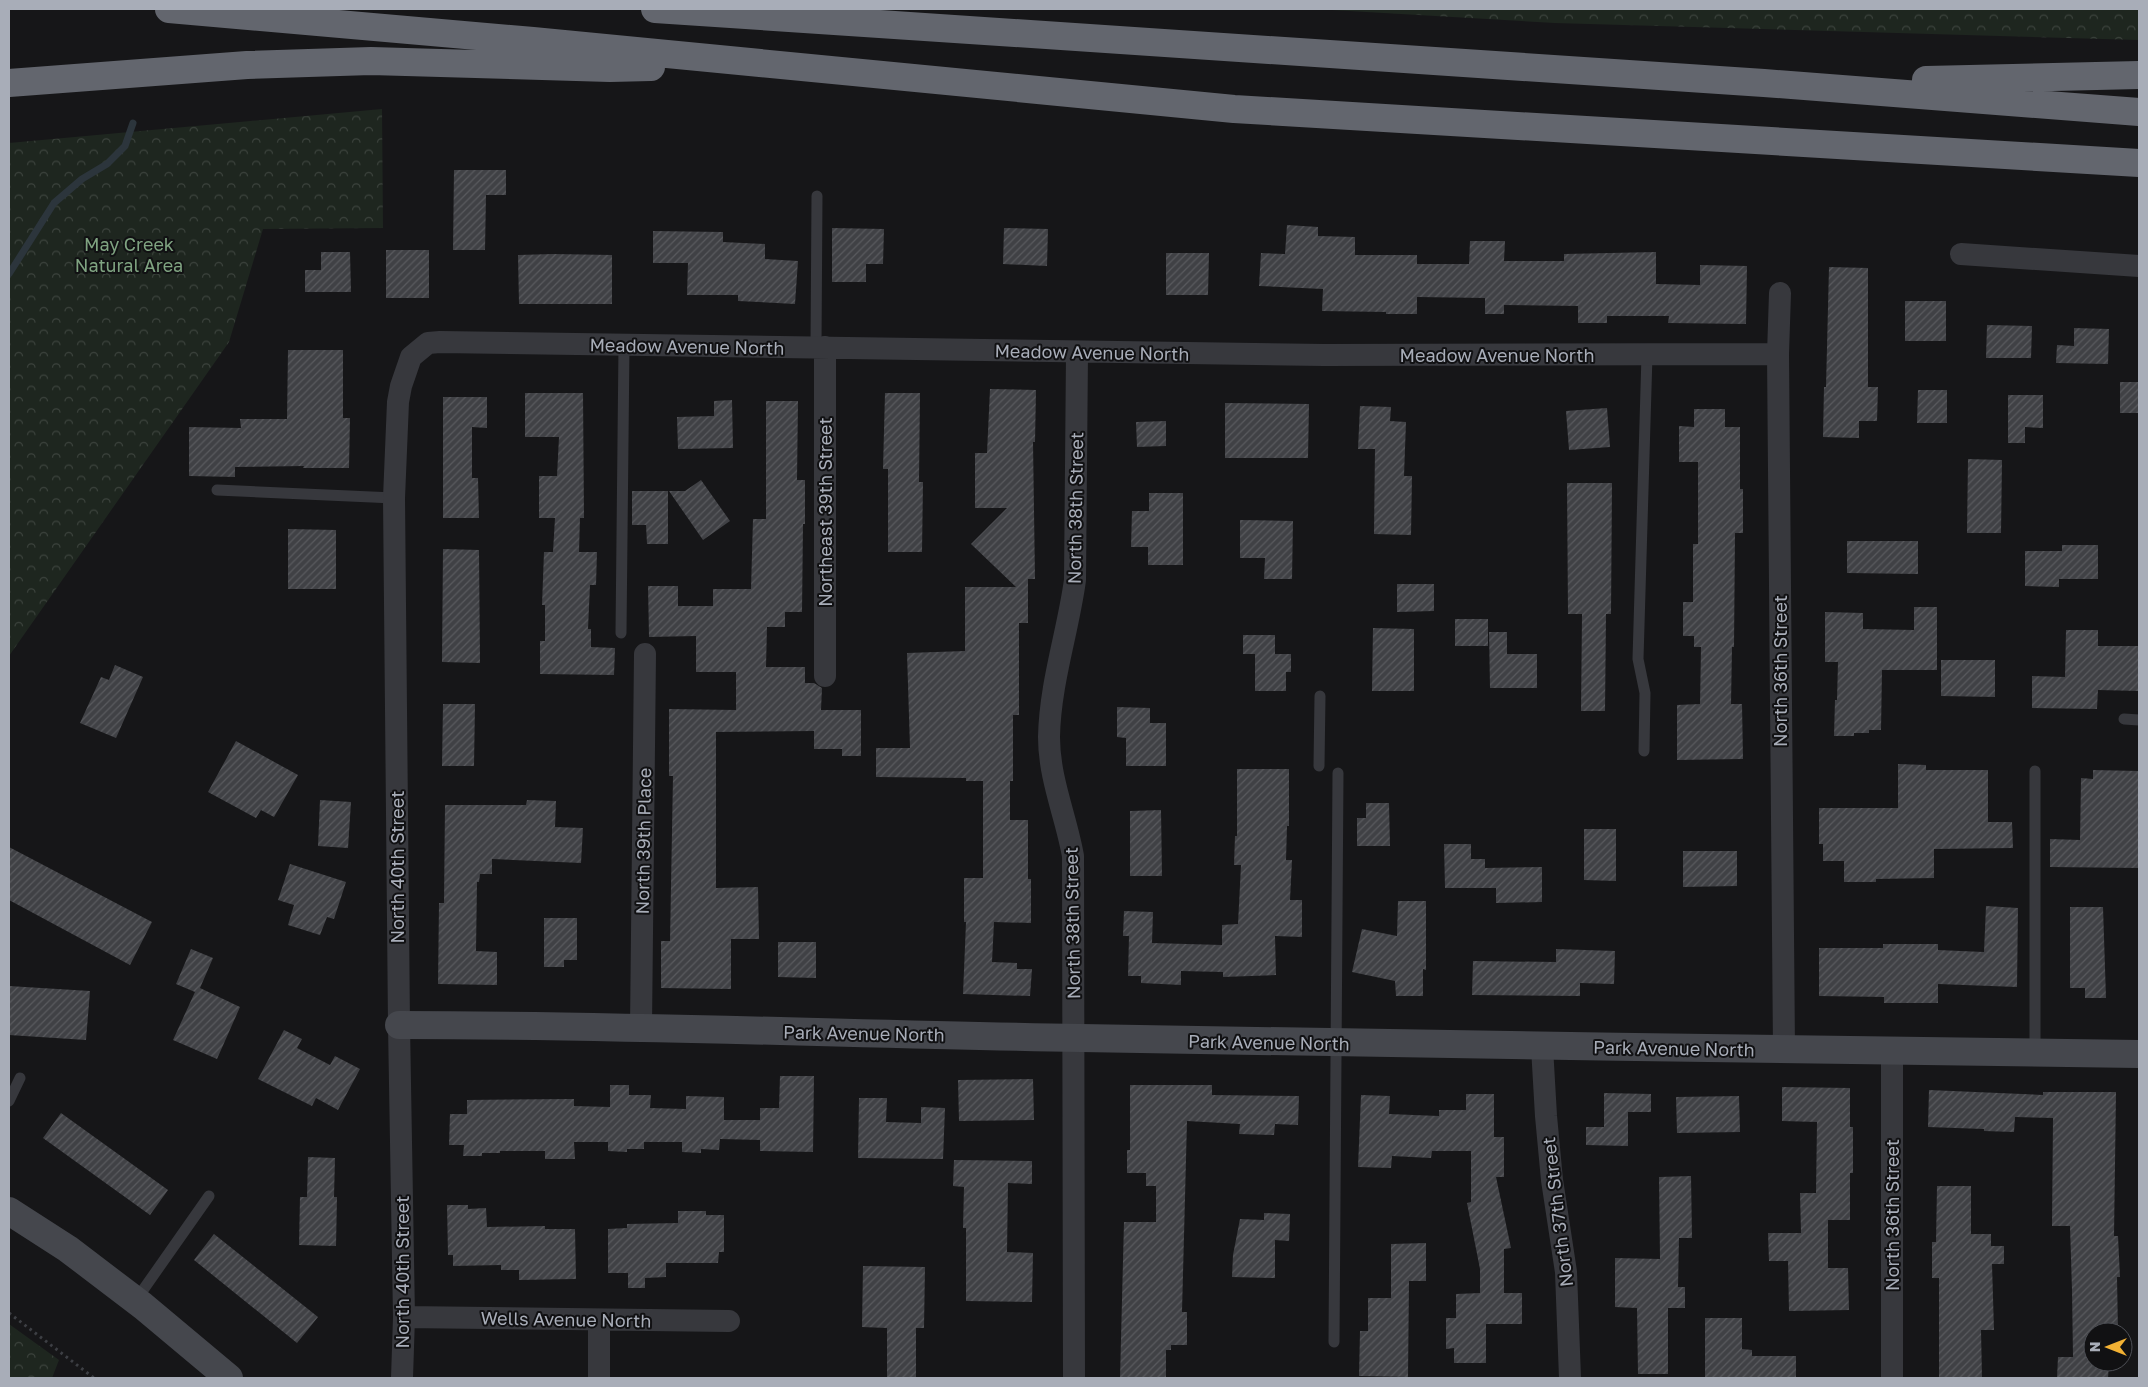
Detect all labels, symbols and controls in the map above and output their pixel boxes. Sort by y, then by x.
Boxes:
park label: May Creek Natural Area [75,233,183,276]
street label: Meadow Avenue North [589,333,785,359]
street label: Meadow Avenue North [994,339,1190,365]
street label: Meadow Avenue North [1399,344,1595,366]
street label: Northeast 39th Street [814,417,836,607]
street label: North 38th Street [1063,432,1087,584]
street label: North 36th Street [1769,595,1791,747]
street label: North 39th Place [631,767,655,915]
street label: North 40th Street [386,791,408,943]
street label: North 38th Street [1060,847,1084,999]
street label: Park Avenue North [783,1021,945,1045]
street label: Park Avenue North [1188,1030,1350,1054]
street label: Park Avenue North [1593,1036,1755,1060]
street label: North 37th Street [1537,1136,1577,1288]
street label: North 36th Street [1881,1139,1903,1291]
street label: North 40th Street [391,1196,413,1348]
street label: Wells Avenue North [480,1307,652,1331]
north arrow [2083,1322,2133,1372]
text: N [2086,1342,2103,1352]

